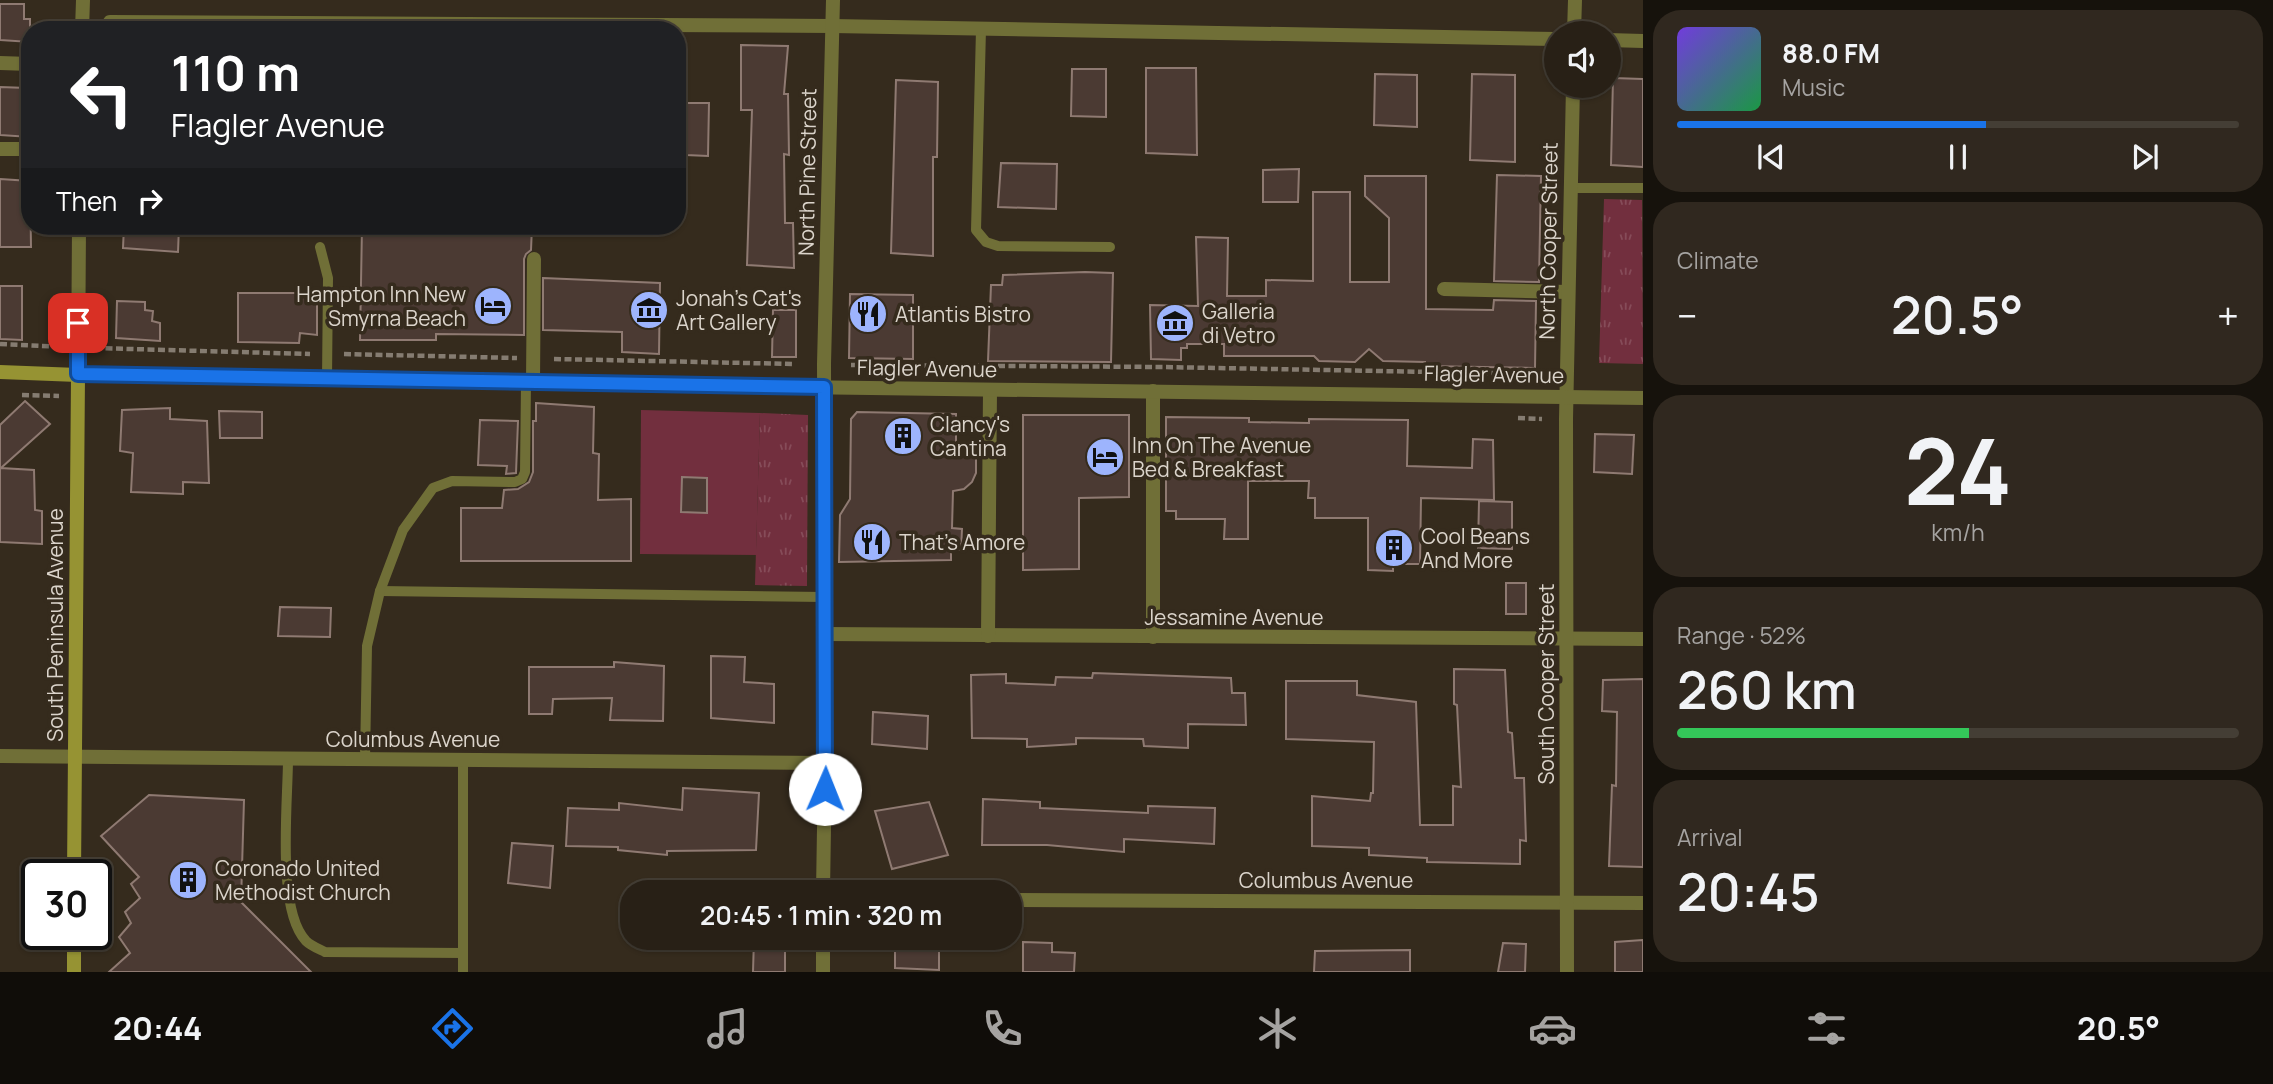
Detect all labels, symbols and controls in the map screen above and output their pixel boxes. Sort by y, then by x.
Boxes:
map controls [1544,21,1621,98]
button: sound [1544,21,1621,98]
text: 88.0 FM [1782,35,1880,71]
text: 110 m [171,39,300,106]
icon: left [56,49,147,140]
text: Music [1782,71,1845,103]
street label: North Pine Street [792,88,822,256]
text: Flagler Avenue [171,103,385,147]
icon: previous [1752,138,1790,176]
icon: pause [1939,138,1977,176]
icon: next [2126,138,2164,176]
street label: North Cooper Street [1532,142,1564,340]
icon: right [131,182,169,220]
text: Then [56,183,117,219]
text: Climate [1677,244,1759,276]
text: 20.5° [1891,279,2024,350]
place label: Hampton Inn New Smyrna Beach [296,280,466,332]
place label: Jonah's Cat's Art Gallery [676,284,801,336]
hotel icon: Hampton Inn New Smyrna Beach [472,285,514,327]
museum icon: Jonah's Cat's Art Gallery [628,289,670,331]
text: − [1677,289,1698,341]
text: + [2217,289,2239,341]
pin [48,293,108,353]
restaurant icon: Atlantis Bistro [847,293,889,335]
place label: Galleria di Vetro [1202,297,1275,349]
place label: Atlantis Bistro [895,300,1031,328]
museum icon: Galleria di Vetro [1154,302,1196,344]
icon: arrive [59,304,97,342]
street label: Flagler Avenue [857,353,997,383]
street label: Flagler Avenue [1424,359,1564,389]
text: 24 [1904,408,2012,532]
place label: Clancy's Cantina [930,410,1010,462]
building icon: Clancy's Cantina [882,415,924,457]
place label: Inn On The Avenue Bed & Breakfast [1132,431,1311,483]
hotel icon: Inn On The Avenue Bed & Breakfast [1084,436,1126,478]
street label: South Peninsula Avenue [41,508,69,742]
text: km/h [1931,516,1985,548]
restaurant icon: That's Amore [851,521,893,563]
place label: Cool Beans And More [1421,522,1530,574]
building icon: Cool Beans And More [1373,527,1415,569]
place label: That's Amore [899,528,1025,556]
street label: South Cooper Street [1532,584,1560,784]
street label: Jessamine Avenue [1144,603,1324,631]
text: Range · 52% [1677,619,1806,651]
text: 260 km [1677,654,1857,725]
street label: Columbus Avenue [326,725,500,753]
position arrow [788,752,862,826]
text: Arrival [1677,821,1743,853]
place label: Coronado United Methodist Church [215,854,391,906]
text: 20:45 [1677,856,1820,927]
speed limit sign: 30 [21,859,112,950]
building icon: Coronado United Methodist Church [167,859,209,901]
street label: Columbus Avenue [1239,866,1413,894]
text: 20:45 · 1 min · 320 m [700,897,942,933]
icon: directions [428,1004,477,1053]
icon: music [703,1004,752,1053]
icon: phone [978,1004,1027,1053]
icon: climate [1253,1004,1302,1053]
icon: car [1528,1004,1577,1053]
icon: filters [1802,1004,1851,1053]
text: 20:44 [113,1006,203,1050]
text: 20.5° [2077,1006,2160,1050]

